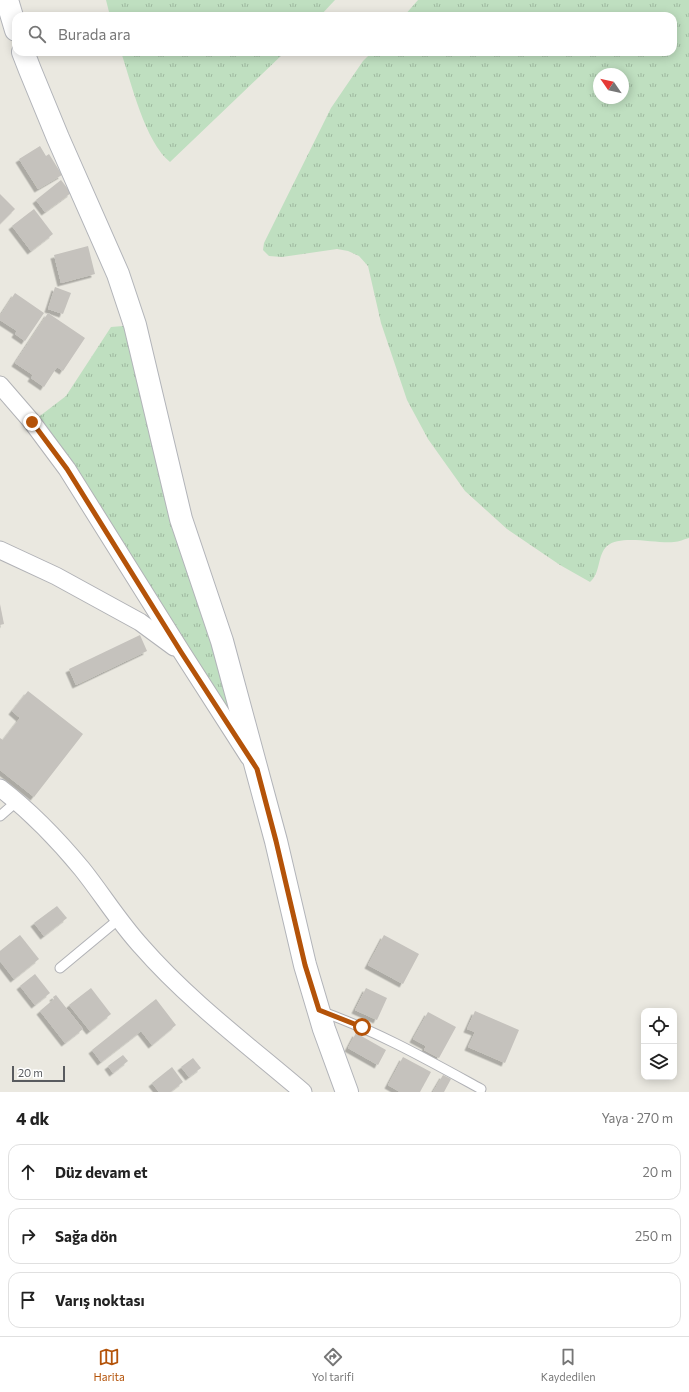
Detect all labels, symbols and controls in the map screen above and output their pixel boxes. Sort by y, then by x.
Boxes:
search box [12,12,677,56]
icon: search [26,23,48,45]
text: Burada ara [58,25,131,43]
north arrow [593,68,629,104]
route end [23,413,41,431]
map controls [641,1008,677,1080]
button: locate [641,1008,677,1044]
route start [353,1018,371,1036]
button: layers [641,1044,677,1080]
scale bar [12,1064,65,1083]
text: 20 m [18,1066,43,1079]
text: 4 dk [16,1108,49,1129]
text: Yaya · 270 m [601,1110,673,1126]
icon: ahead [17,1161,39,1183]
text: Düz devam et [55,1163,148,1181]
text: 20 m [643,1164,672,1180]
icon: right [17,1225,39,1247]
text: Sağa dön [55,1227,117,1245]
text: 250 m [635,1228,672,1244]
icon: arrive [17,1289,39,1311]
text: Varış noktası [55,1291,145,1309]
tab: Harita [93,1346,125,1383]
tab: Yol tarifi [312,1346,354,1383]
tab: Kaydedilen [541,1346,596,1383]

